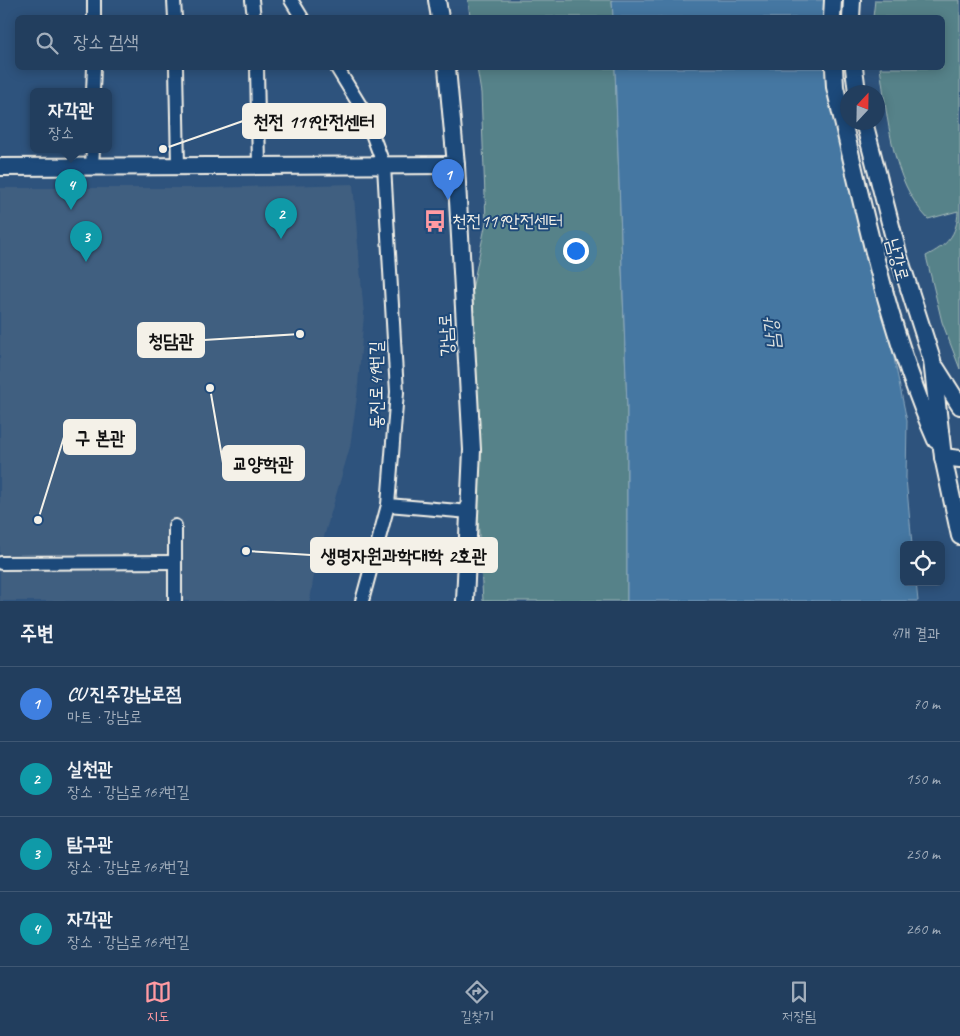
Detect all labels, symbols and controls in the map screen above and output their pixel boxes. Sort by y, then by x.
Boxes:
search box [15,15,945,70]
icon: search [33,29,61,57]
text: 장소 검색 [73,30,139,54]
north arrow [840,85,885,130]
popup [30,88,112,153]
text: 자각관 [48,98,94,122]
callout: 천전 119안전센터 [243,104,385,138]
text: 천전 119안전센터 [253,110,375,134]
text: 장소 [48,123,74,143]
pin: 1 [432,159,464,200]
pin: 4 [55,169,87,210]
pin: 2 [265,198,297,239]
bus stop icon: 천전119안전센터 [422,208,448,234]
place label: 천전119안전센터 [452,210,563,232]
pin: 3 [70,221,102,262]
street label: 남강로 [882,236,914,284]
your location [563,238,589,264]
street label: 강남로 [434,313,458,357]
water label: 남강 [758,315,786,351]
callout: 청담관 [138,323,204,357]
text: 청담관 [148,329,195,353]
street label: 동진로49번길 [365,340,387,429]
callout: 구 본관 [64,420,135,454]
text: 구 본관 [75,426,126,450]
callout: 교양학관 [223,446,304,480]
text: 교양학관 [232,452,294,476]
callout: 생명자원과학대학 2호관 [311,538,497,572]
map controls [900,541,945,586]
button: locate [900,541,945,586]
text: 생명자원과학대학 2호관 [320,544,488,568]
text: 주변 [20,620,54,646]
text: 4개 결과 [890,624,940,644]
text: CU 진주강남로점 [67,682,181,706]
text: 1 [32,694,40,714]
text: 70 m [913,694,940,714]
text: 마트 · 강남로 [67,707,142,727]
text: 실천관 [67,757,113,781]
text: 2 [32,769,40,789]
text: 150 m [906,769,940,789]
text: 장소 · 강남로167번길 [67,782,189,802]
text: 탐구관 [67,832,113,856]
text: 3 [32,844,40,864]
text: 250 m [906,844,940,864]
text: 장소 · 강남로167번길 [67,857,189,877]
text: 자각관 [67,907,113,931]
text: 4 [32,919,40,939]
text: 260 m [906,919,940,939]
text: 장소 · 강남로167번길 [67,932,189,952]
tab: 지도 [144,978,172,1026]
tab: 길찾기 [460,978,494,1026]
tab: 저장됨 [782,978,816,1026]

